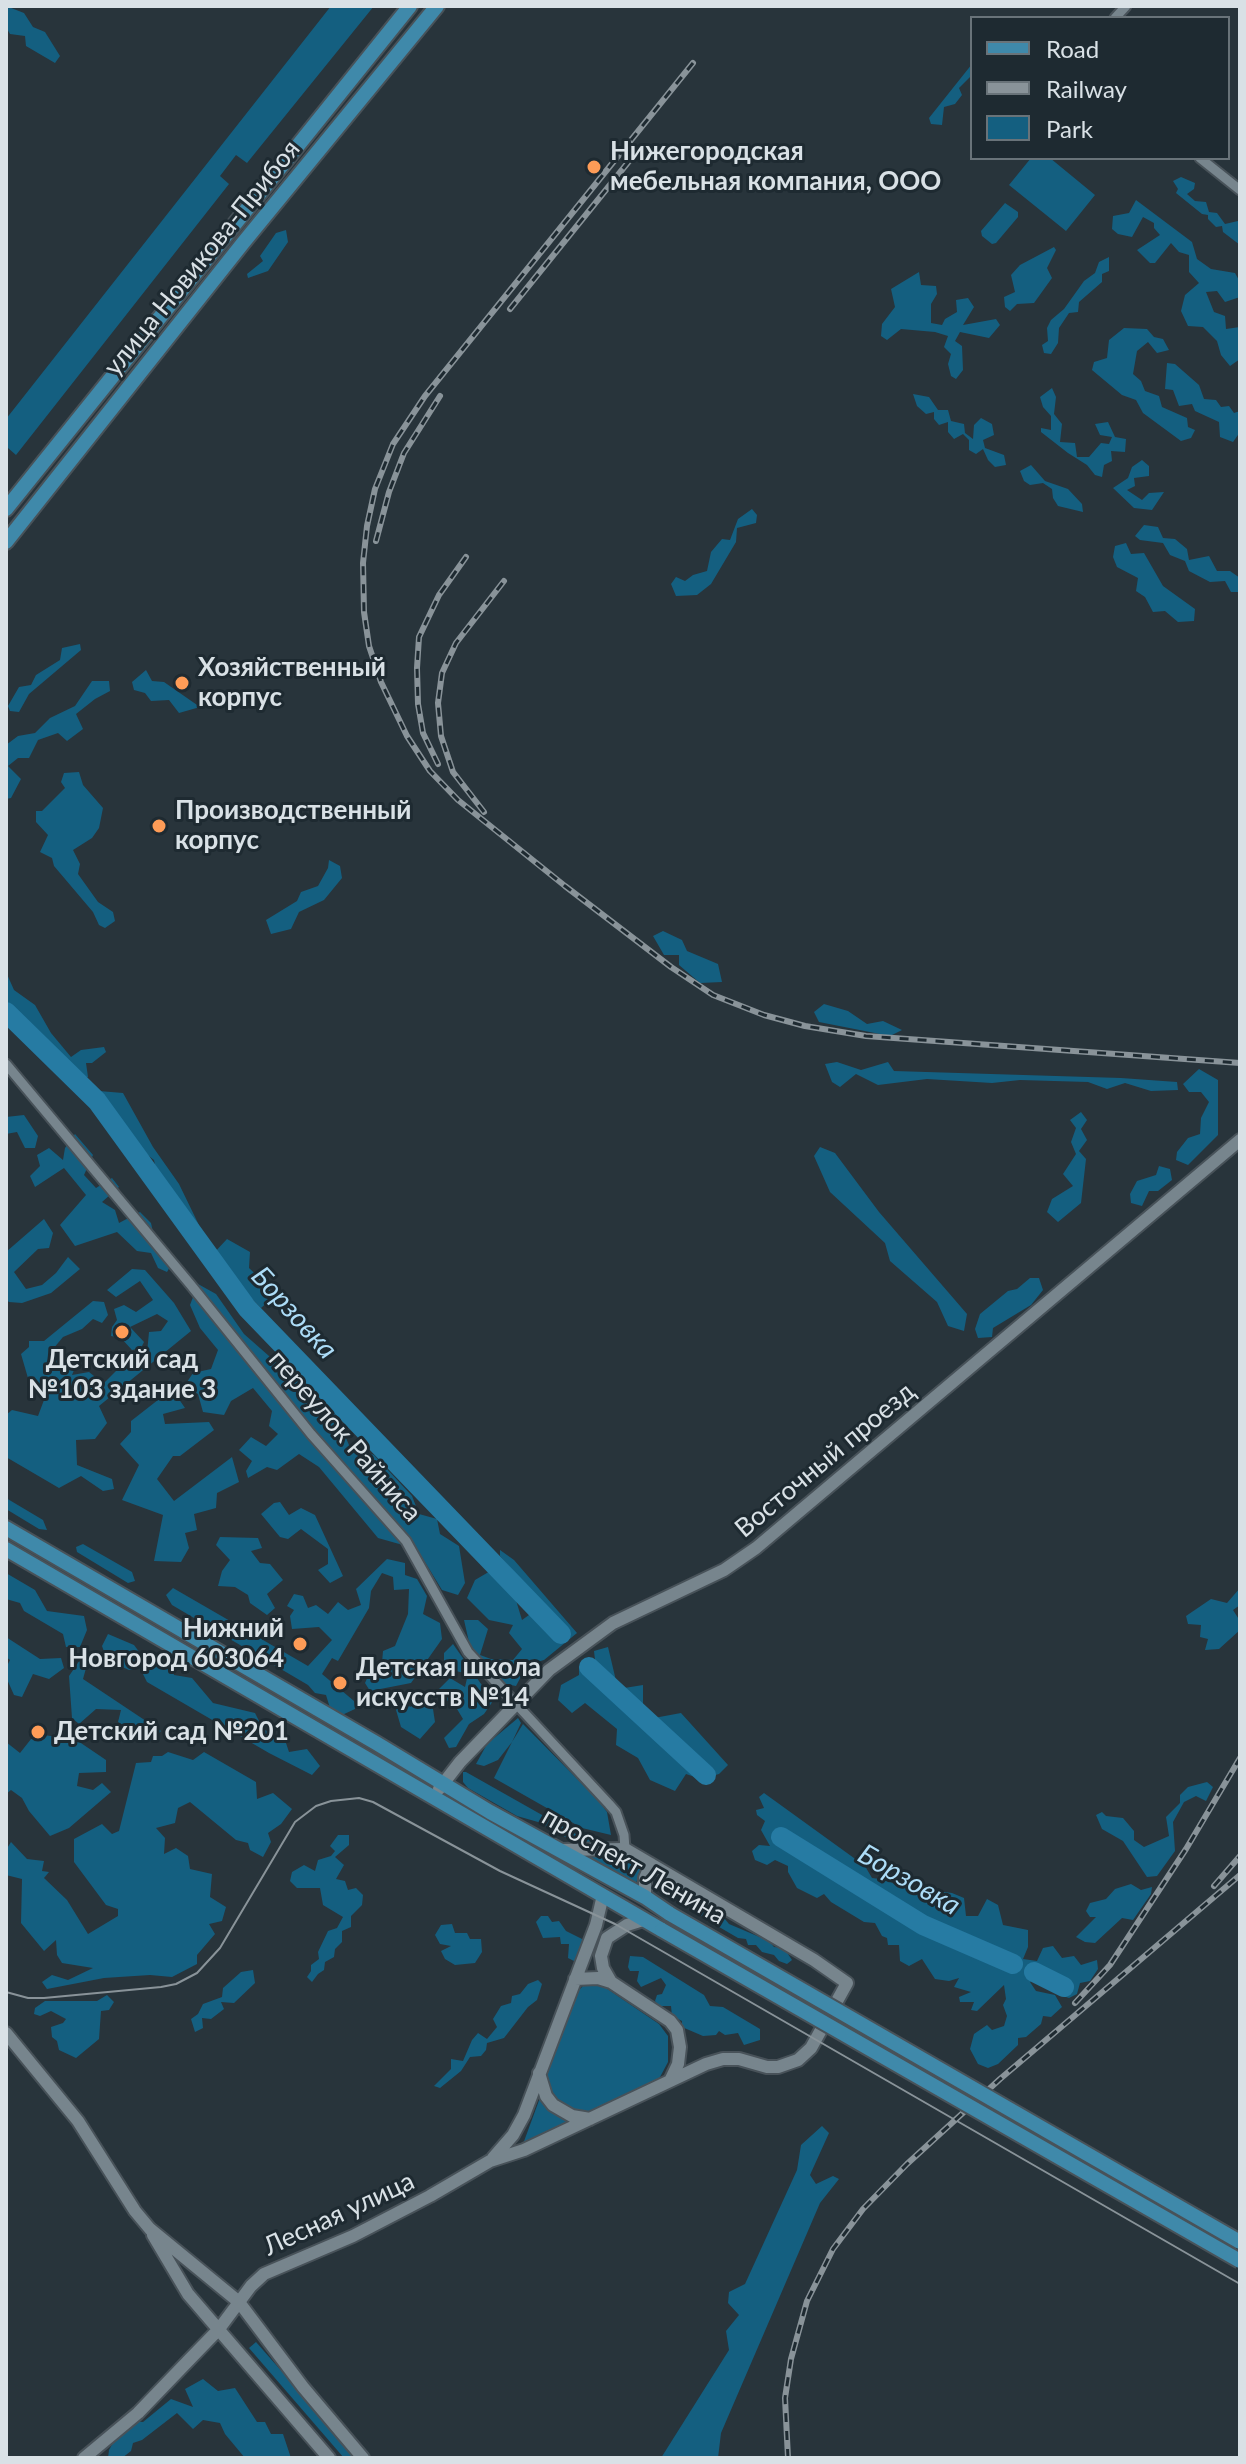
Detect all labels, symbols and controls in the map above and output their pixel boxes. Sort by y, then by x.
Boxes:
legend [970,16,1230,160]
text: Road [1046,34,1099,63]
text: Railway [1046,74,1127,103]
text: Park [1046,114,1093,143]
street label: улица Новикова-Прибоя [97,134,307,382]
place label: Нижегородская мебельная компания, ООО [610,136,941,198]
marker: Нижегородская мебельная компания, ООО [585,158,603,176]
place label: Хозяйственный корпус [198,652,386,714]
marker: Хозяйственный корпус [173,674,191,692]
place label: Производственный корпус [175,795,411,856]
marker: Производственный корпус [150,817,168,835]
water label: Борзовка [244,1260,344,1366]
marker: Детский сад №103 здание 3 [113,1323,131,1341]
place label: Детский сад №103 здание 3 [28,1344,216,1406]
street label: переулок Райниса [262,1344,428,1528]
street label: Восточный проезд [729,1376,921,1544]
place label: Нижний Новгород 603064 [68,1613,284,1674]
marker: Нижний Новгород 603064 [291,1635,309,1653]
place label: Детская школа искусств №14 [356,1652,541,1714]
marker: Детская школа искусств №14 [331,1674,349,1692]
place label: Детский сад №201 [54,1716,289,1748]
marker: Детский сад №201 [29,1723,47,1741]
street label: проспект Ленина [536,1801,732,1931]
water label: Борзовка [852,1837,966,1923]
street label: Лесная улица [259,2165,419,2263]

